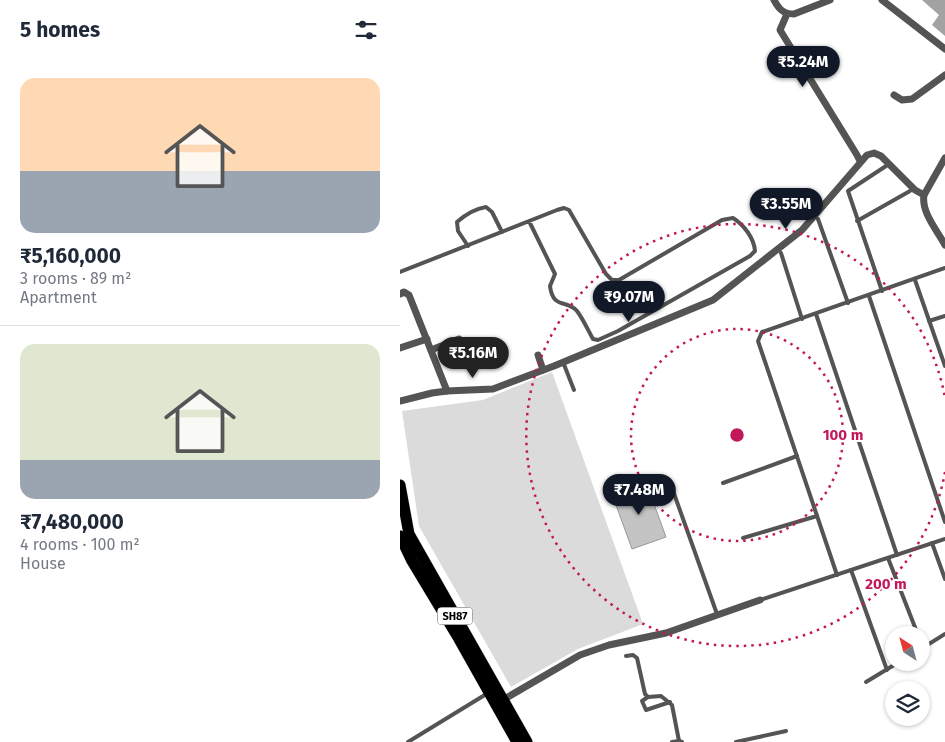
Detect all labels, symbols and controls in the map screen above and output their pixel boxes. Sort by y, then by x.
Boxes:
icon: filters [352,16,380,44]
text: 5 homes [20,17,100,43]
pin: ₹5.24M [762,46,844,88]
text: ₹5.24M [778,52,828,71]
icon: home [155,111,245,201]
pin: ₹3.55M [745,188,827,230]
text: ₹3.55M [761,194,811,213]
text: ₹5,160,000 [20,243,121,269]
text: 3 rooms · 89 m² [20,269,131,288]
pin: ₹9.07M [588,280,670,323]
text: ₹9.07M [604,287,654,306]
text: Apartment [20,288,97,307]
pin: ₹5.16M [432,336,514,379]
text: ₹5.16M [449,343,497,362]
icon: home [155,376,245,466]
centre of rings [728,426,746,444]
text: 100 m [823,426,863,444]
pin: ₹7.48M [598,474,680,516]
text: ₹7.48M [614,480,664,499]
text: ₹7,480,000 [20,509,124,535]
text: 4 rooms · 100 m² [20,535,140,554]
text: House [20,554,66,573]
text: 200 m [865,575,907,593]
road number: SH87 [438,608,472,624]
north arrow [885,626,930,671]
map controls [885,626,930,726]
button: layers [885,681,930,726]

